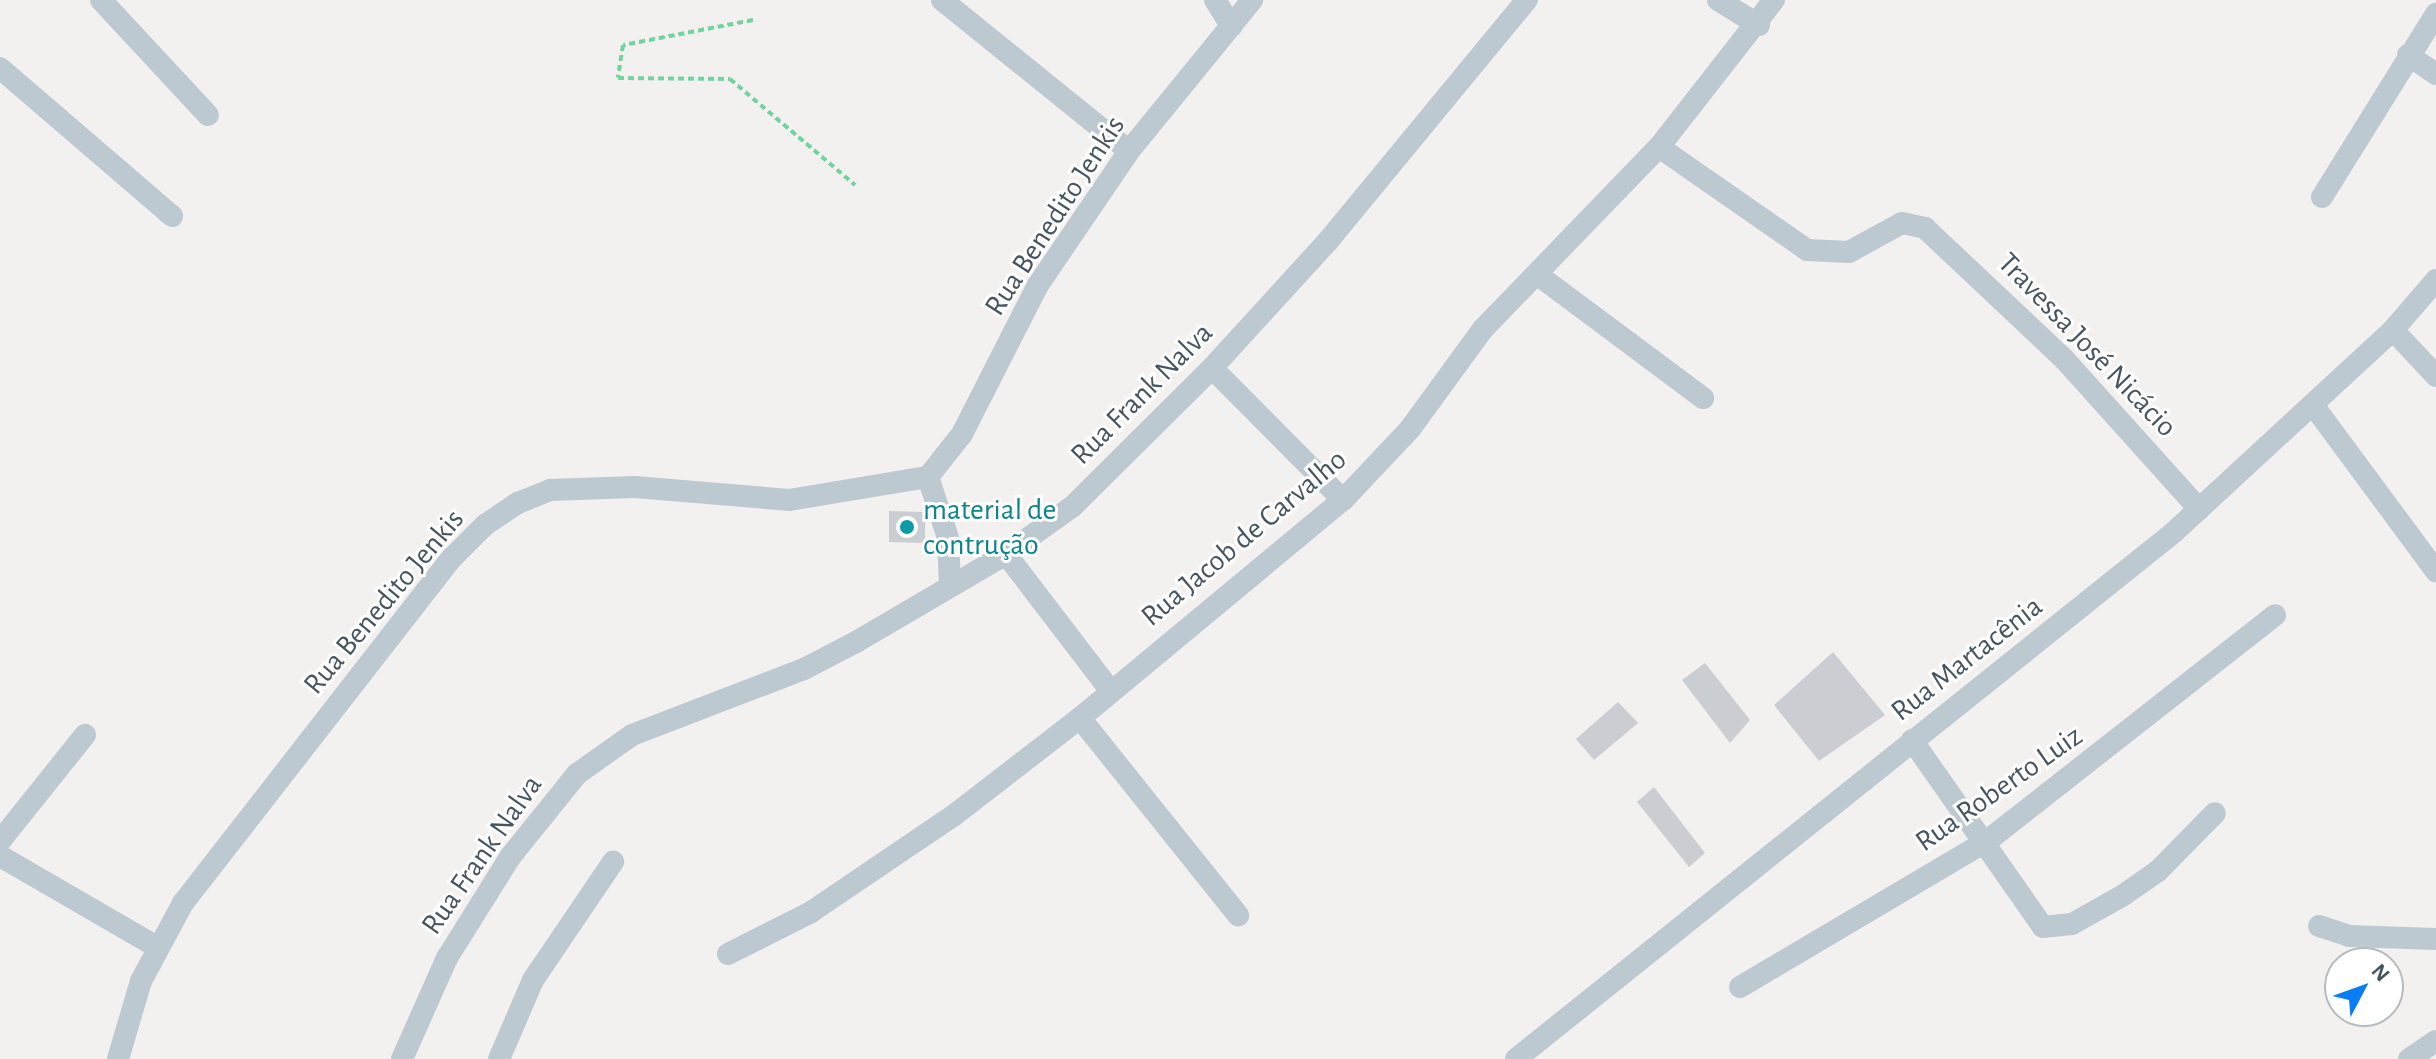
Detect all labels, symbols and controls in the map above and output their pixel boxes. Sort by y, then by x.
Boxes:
street label: Rua Benedito Jenkis [977,109,1133,323]
street label: Travessa José Nicácio [1990,245,2184,445]
street label: Rua Frank Nalva [1063,315,1221,473]
street label: Rua Jacob de Carvalho [1134,442,1354,634]
place label: material de contrução [923,492,1056,562]
street label: Rua Benedito Jenkis [296,502,472,702]
marker: material de contrução [898,518,916,536]
street label: Rua Martacênia [1884,589,2050,729]
street label: Rua Roberto Luiz [1909,718,2089,860]
street label: Rua Frank Nalva [414,768,550,942]
north arrow [2324,947,2404,1027]
text: N [2367,960,2394,986]

